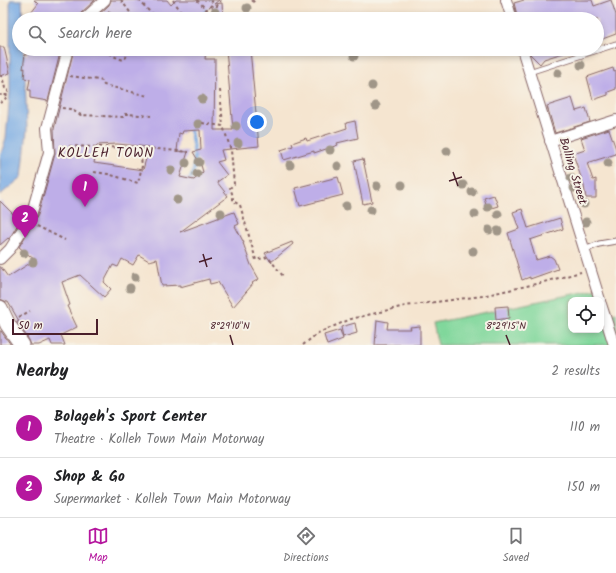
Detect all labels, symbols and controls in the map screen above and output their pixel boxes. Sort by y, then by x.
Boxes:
search box [12,12,604,56]
text: Search here [58,22,132,46]
icon: search [26,23,48,45]
your location [247,112,267,132]
street label: Bolling Street [554,135,592,207]
district label: KOLLEH TOWN [58,143,154,164]
pin: 1 [72,174,98,207]
pin: 2 [12,205,38,238]
map controls [568,297,604,333]
button: locate [568,297,604,333]
scale bar [12,317,98,336]
text: 50 m [18,317,43,335]
text: 8°29'10"N [210,318,250,334]
text: 8°29'15"N [486,318,526,334]
text: Nearby [16,358,68,385]
text: 2 results [552,361,600,382]
text: Bolageh's Sport Center [54,405,206,429]
text: 1 [27,417,31,438]
text: 110 m [570,417,600,438]
text: Theatre · Kolleh Town Main Motorway [54,429,264,450]
text: Shop & Go [54,465,125,489]
text: 2 [25,477,33,498]
text: 150 m [567,477,600,498]
text: Supermarket · Kolleh Town Main Motorway [54,489,290,510]
tab: Map [87,525,109,567]
tab: Directions [283,525,329,567]
tab: Saved [503,525,529,567]

